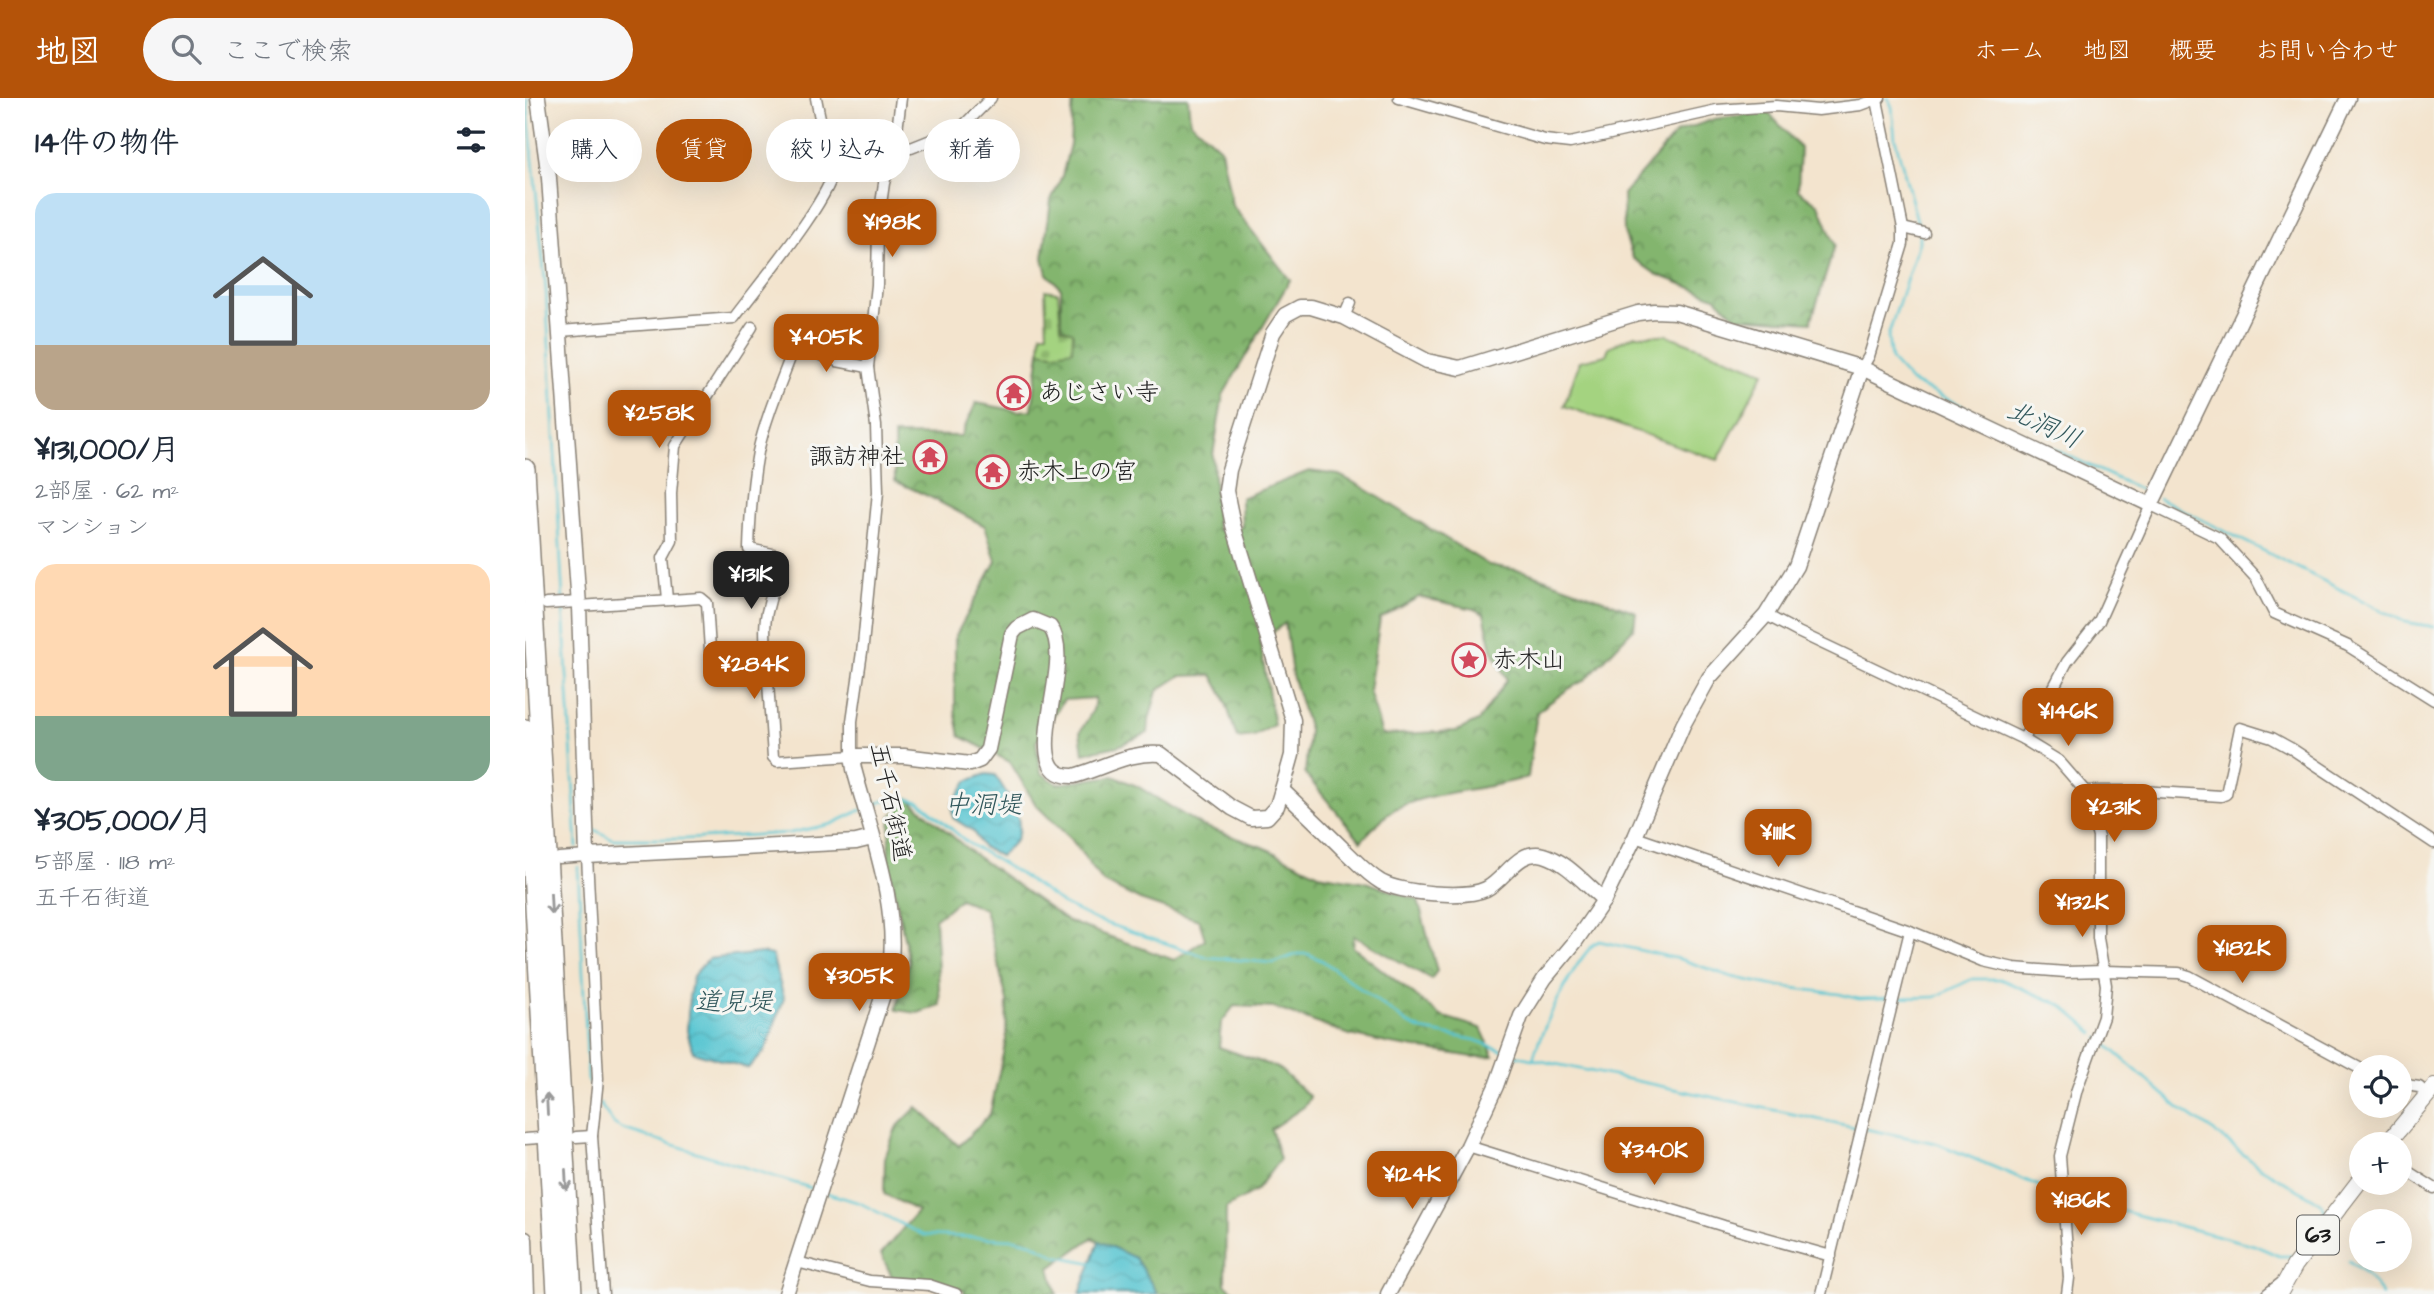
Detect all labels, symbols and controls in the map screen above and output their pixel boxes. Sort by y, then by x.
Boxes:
search box [143,18,633,81]
text: 地図 [35,29,101,75]
icon: search [167,30,205,68]
text: ここで検索 [223,33,353,69]
text: ホーム [1974,34,2045,68]
text: 地図 [2083,34,2131,68]
text: 概要 [2169,34,2217,68]
text: お問い合わせ [2255,34,2399,68]
chip: 購入 [546,119,642,182]
chip: 賃貸 [656,119,752,182]
chip: 絞り込み [766,119,910,182]
chip: 新着 [924,119,1020,182]
icon: filters [452,121,490,159]
text: 14件の物件 [35,122,179,164]
pin: ¥198K [843,200,941,259]
text: ¥198K [863,206,921,238]
icon: home [200,238,326,364]
pin: ¥405K [777,314,875,374]
text: ¥405K [790,321,862,353]
temple icon: あじさい寺 [995,374,1033,412]
place label: あじさい寺 [1039,376,1159,410]
pin: ¥258K [610,390,708,450]
water label: 北洞川 [2001,392,2087,458]
text: ¥258K [624,397,694,429]
text: ¥131,000/月 [35,429,180,471]
temple icon: 諏訪神社 [911,438,949,476]
place label: 諏訪神社 [809,440,905,474]
temple icon: 赤木上の宮 [974,453,1012,491]
place label: 赤木上の宮 [1017,455,1137,489]
text: 2部屋 · 62 m² [35,475,179,507]
text: マンション [35,511,149,543]
pin: ¥131K [702,552,800,611]
text: ¥131K [729,558,773,590]
icon: home [200,609,326,735]
place icon: 赤木山 [1450,641,1488,679]
pin: ¥284K [705,642,803,701]
place label: 赤木山 [1493,643,1565,677]
text: ¥284K [719,648,789,680]
pin: ¥146K [2019,688,2117,748]
text: ¥146K [2038,695,2098,727]
street label: 五千石街道 [861,740,919,864]
pin: ¥231K [2065,784,2163,844]
water label: 中洞堤 [944,787,1023,823]
text: ¥231K [2087,791,2141,823]
text: ¥305,000/月 [35,800,212,842]
pin: ¥111K [1729,810,1827,869]
text: ¥111K [1760,816,1796,848]
text: 5部屋 · 118 m² [35,846,175,878]
pin: ¥132K [2033,880,2131,939]
text: 五千石街道 [35,882,150,914]
text: ¥132K [2055,886,2109,918]
one-way arrow [544,893,557,916]
pin: ¥182K [2193,926,2291,985]
text: ¥182K [2213,932,2271,964]
pin: ¥305K [810,954,908,1013]
text: ¥305K [825,960,893,992]
water label: 道見堤 [695,984,774,1020]
map controls [2349,1055,2412,1272]
button: locate [2349,1055,2412,1118]
one-way arrow [540,1092,553,1115]
pin: ¥340K [1605,1128,1703,1187]
button: + [2349,1132,2412,1195]
text: ¥340K [1620,1134,1688,1166]
pin: ¥124K [1363,1152,1461,1211]
text: ¥124K [1383,1158,1441,1190]
one-way arrow [560,1169,573,1192]
pin: ¥186K [2032,1178,2130,1237]
text: ¥186K [2052,1184,2110,1216]
button: − [2349,1209,2412,1272]
road number: 63 [2297,1216,2339,1254]

